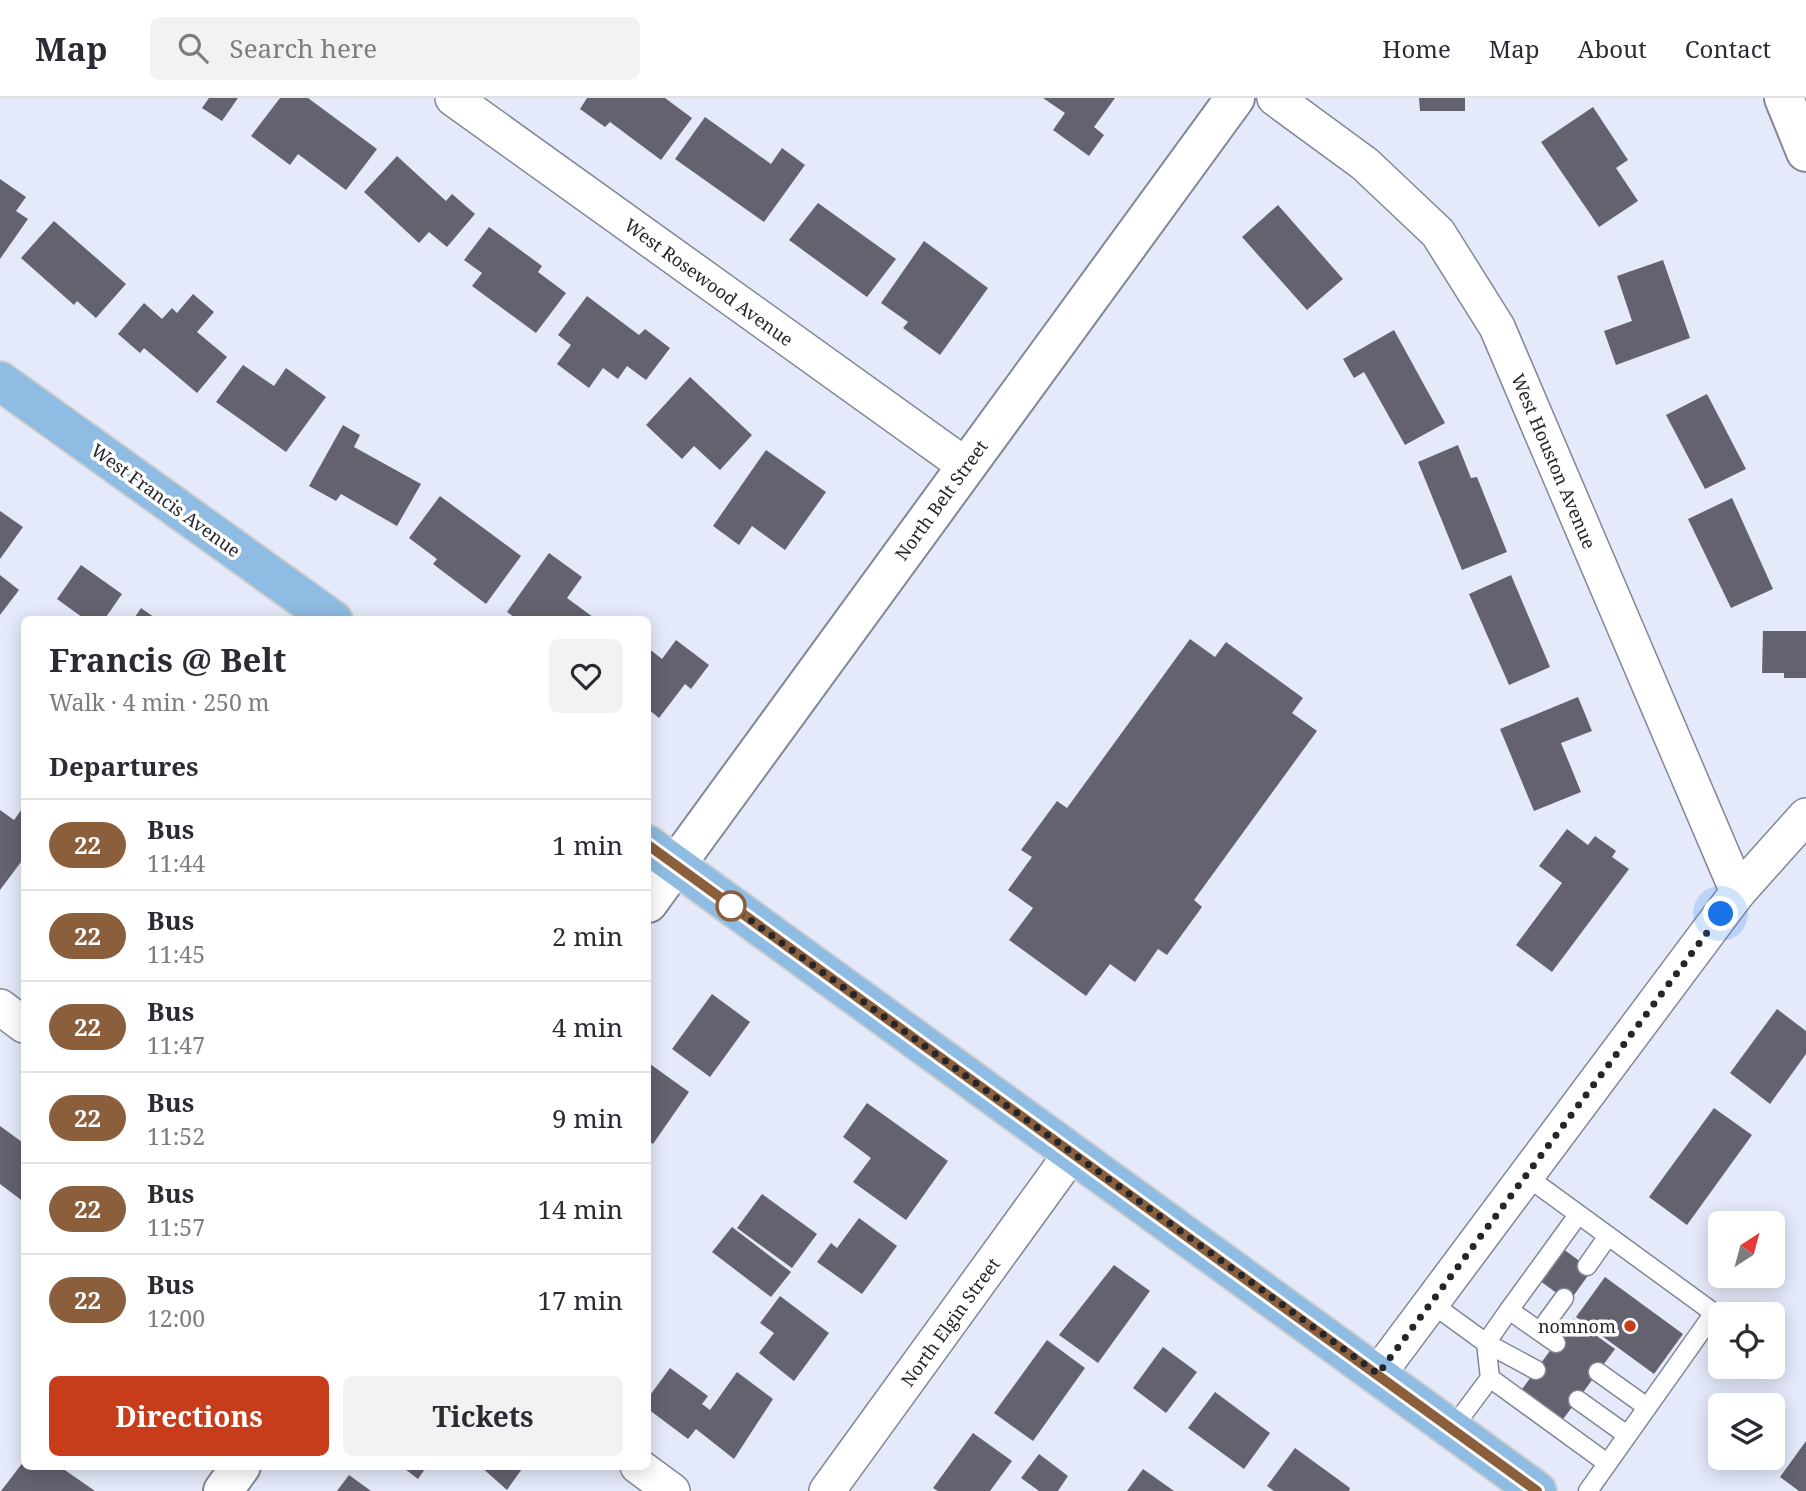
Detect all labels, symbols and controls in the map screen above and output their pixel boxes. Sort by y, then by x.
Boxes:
search box [150,17,640,80]
text: Map [35,26,108,71]
icon: search [174,29,212,67]
text: Search here [230,30,377,66]
text: Home [1382,32,1451,65]
text: Map [1489,32,1540,65]
text: About [1578,32,1647,65]
text: Contact [1685,32,1771,65]
street label: West Rosewood Avenue [620,213,798,351]
street label: West Houston Avenue [1506,370,1602,552]
street label: North Belt Street [889,435,993,565]
street label: West Francis Avenue [87,438,245,562]
text: Francis @ Belt [49,637,286,682]
button: heart [549,639,623,713]
text: Walk · 4 min · 250 m [49,686,269,718]
text: Departures [49,748,199,784]
text: Bus [147,811,194,847]
text: 1 min [552,827,623,863]
text: 22 [74,828,101,861]
text: 11:44 [147,847,205,879]
unlabelled marker [716,891,746,921]
your location [1703,896,1738,931]
text: Bus [147,902,194,938]
text: 2 min [552,918,623,954]
text: 22 [74,919,101,952]
text: 11:45 [147,938,205,970]
text: Bus [147,993,194,1029]
text: 4 min [552,1009,623,1045]
text: 22 [74,1010,101,1043]
text: 11:47 [147,1029,205,1061]
text: Bus [147,1084,194,1120]
text: 9 min [552,1100,623,1136]
text: 22 [74,1101,101,1134]
text: 11:52 [147,1120,205,1152]
text: Bus [147,1175,194,1211]
text: 14 min [538,1191,623,1227]
text: 22 [74,1192,101,1225]
text: 11:57 [147,1211,205,1243]
north arrow [1708,1211,1785,1288]
map controls [1708,1211,1785,1470]
street label: North Elgin Street [895,1253,1005,1391]
text: Bus [147,1266,194,1302]
text: 17 min [538,1282,623,1318]
text: 22 [74,1283,101,1316]
text: 12:00 [147,1302,205,1334]
button: locate [1708,1302,1785,1379]
place label: nomnom [1538,1314,1616,1338]
marker: nomnom [1622,1318,1638,1334]
button: Directions [49,1376,329,1456]
button: Tickets [343,1376,623,1456]
button: layers [1708,1393,1785,1470]

